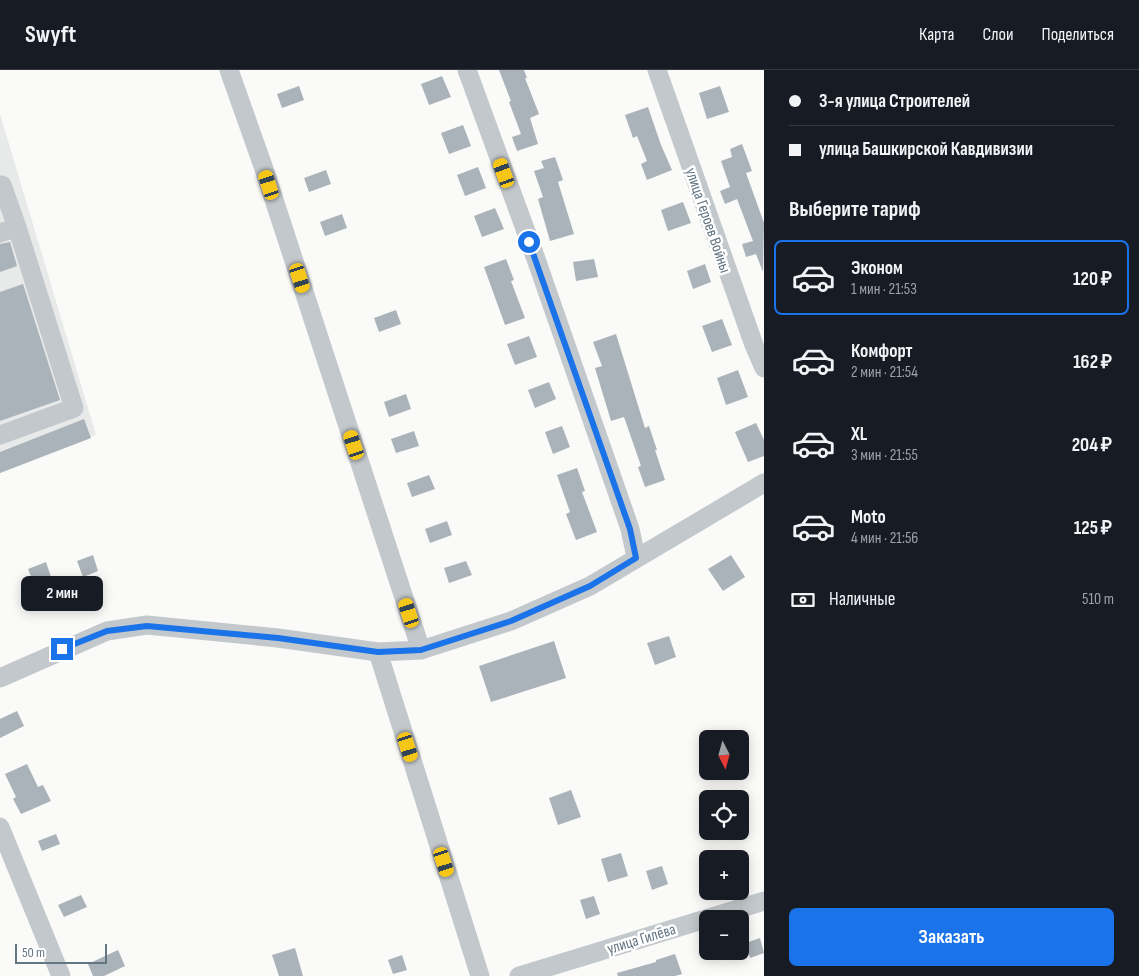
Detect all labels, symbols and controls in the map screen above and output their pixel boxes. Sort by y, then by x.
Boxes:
text: Swyft [25,20,76,49]
text: Карта [919,24,955,45]
text: Слои [983,24,1014,45]
text: Поделиться [1042,24,1114,45]
text: 3-я улица Строителей [819,90,970,113]
text: улица Башкирской Кавдивизии [819,138,1033,161]
car [491,156,516,190]
street label: улица Героев Войны [681,165,734,276]
car [257,168,280,202]
text: Выберите тариф [789,196,921,223]
route start [518,231,540,253]
icon: car [791,255,836,300]
text: Эконом [851,257,903,280]
car [288,261,311,295]
text: 120 ₽ [1073,268,1112,291]
text: 1 мин · 21:53 [851,280,917,299]
icon: car [791,338,836,383]
text: Комфорт [851,340,913,363]
text: 162 ₽ [1073,351,1112,374]
text: 2 мин · 21:54 [851,363,918,382]
icon: car [791,421,836,466]
text: XL [851,423,867,446]
car [342,428,365,462]
text: 204 ₽ [1072,434,1112,457]
text: 3 мин · 21:55 [851,446,918,465]
icon: car [791,504,836,549]
text: Moto [851,506,886,529]
text: 125 ₽ [1074,517,1112,540]
text: 4 мин · 21:56 [851,529,918,548]
callout: 2 мин [21,576,103,612]
text: 2 мин [46,584,78,603]
icon: cash [789,586,817,614]
text: Наличные [829,588,895,611]
text: 510 m [1082,590,1114,609]
car [397,596,420,630]
route end [51,638,73,660]
car [396,730,419,764]
north arrow [699,730,749,780]
map controls [699,730,749,960]
button: locate [699,790,749,840]
car [432,845,455,879]
button: + [699,850,749,900]
button: Заказать [789,908,1114,966]
button: − [699,910,749,960]
street label: улица Гилёва [605,920,678,959]
scale bar [15,941,108,964]
text: 50 m [22,944,45,961]

